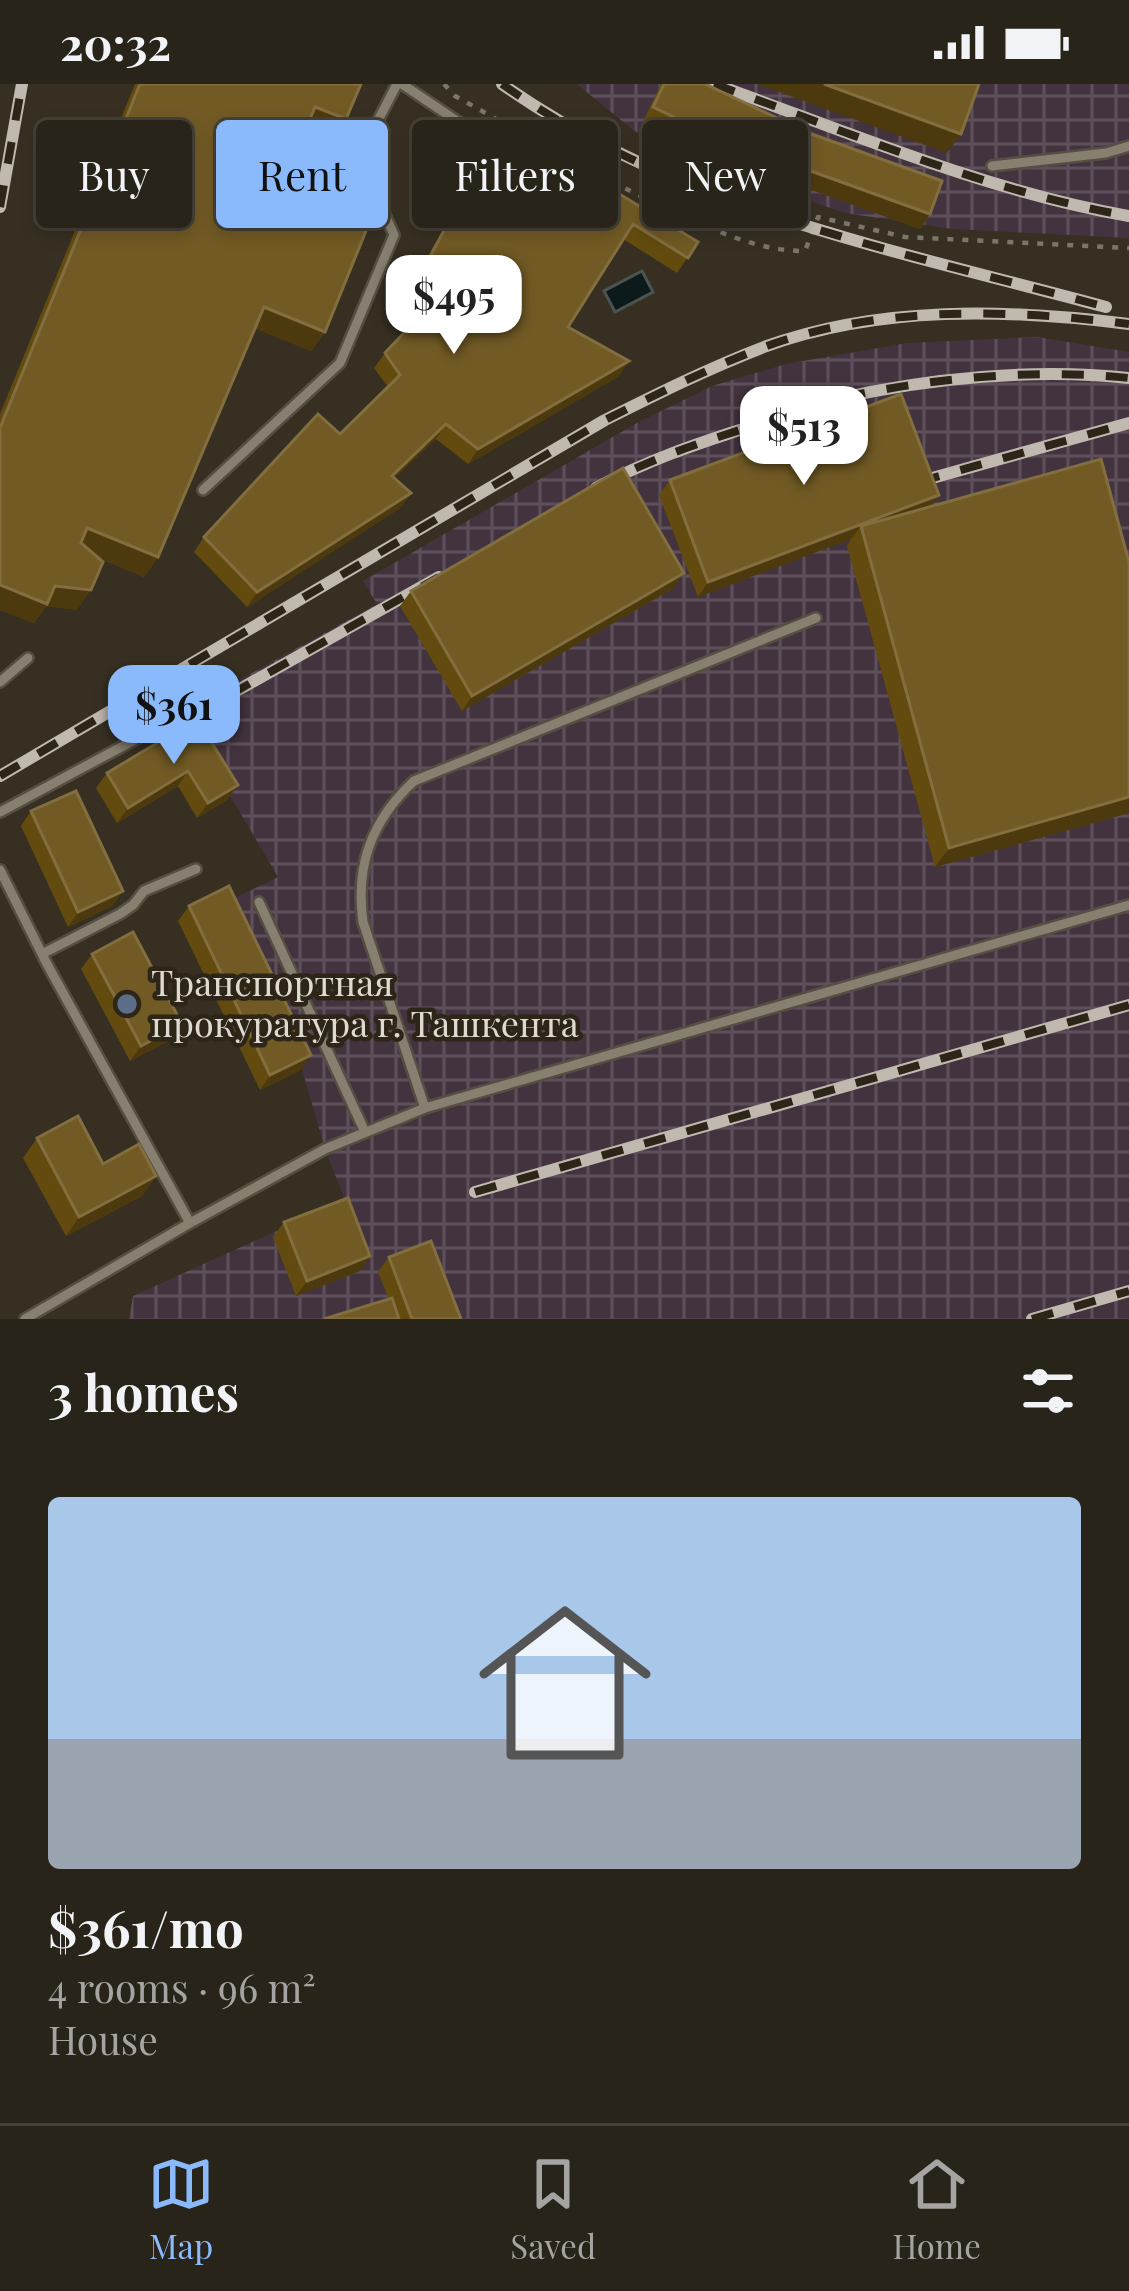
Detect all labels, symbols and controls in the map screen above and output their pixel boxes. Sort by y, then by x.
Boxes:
text: 20:32 [60,12,171,72]
chip: Buy [36,120,192,228]
chip: Rent [216,120,388,228]
chip: Filters [412,120,618,228]
chip: New [642,120,808,228]
pin: $495 [383,255,525,357]
text: $495 [413,268,495,320]
pin: $513 [733,386,875,488]
text: $513 [767,399,841,451]
pin: $361 [103,665,245,767]
text: $361 [135,678,213,730]
place label: Транспортная прокуратура г. Ташкента [151,957,579,1046]
marker: Транспортная прокуратура г. Ташкента [114,991,140,1017]
text: 3 homes [48,1357,239,1425]
icon: filters [1015,1358,1081,1424]
icon: home [457,1575,673,1791]
text: $361/mo [48,1893,244,1961]
text: 4 rooms · 96 m² [48,1961,316,2013]
text: House [48,2013,158,2065]
tab: Map [148,2151,214,2267]
tab: Saved [510,2151,596,2267]
tab: Home [892,2151,981,2267]

